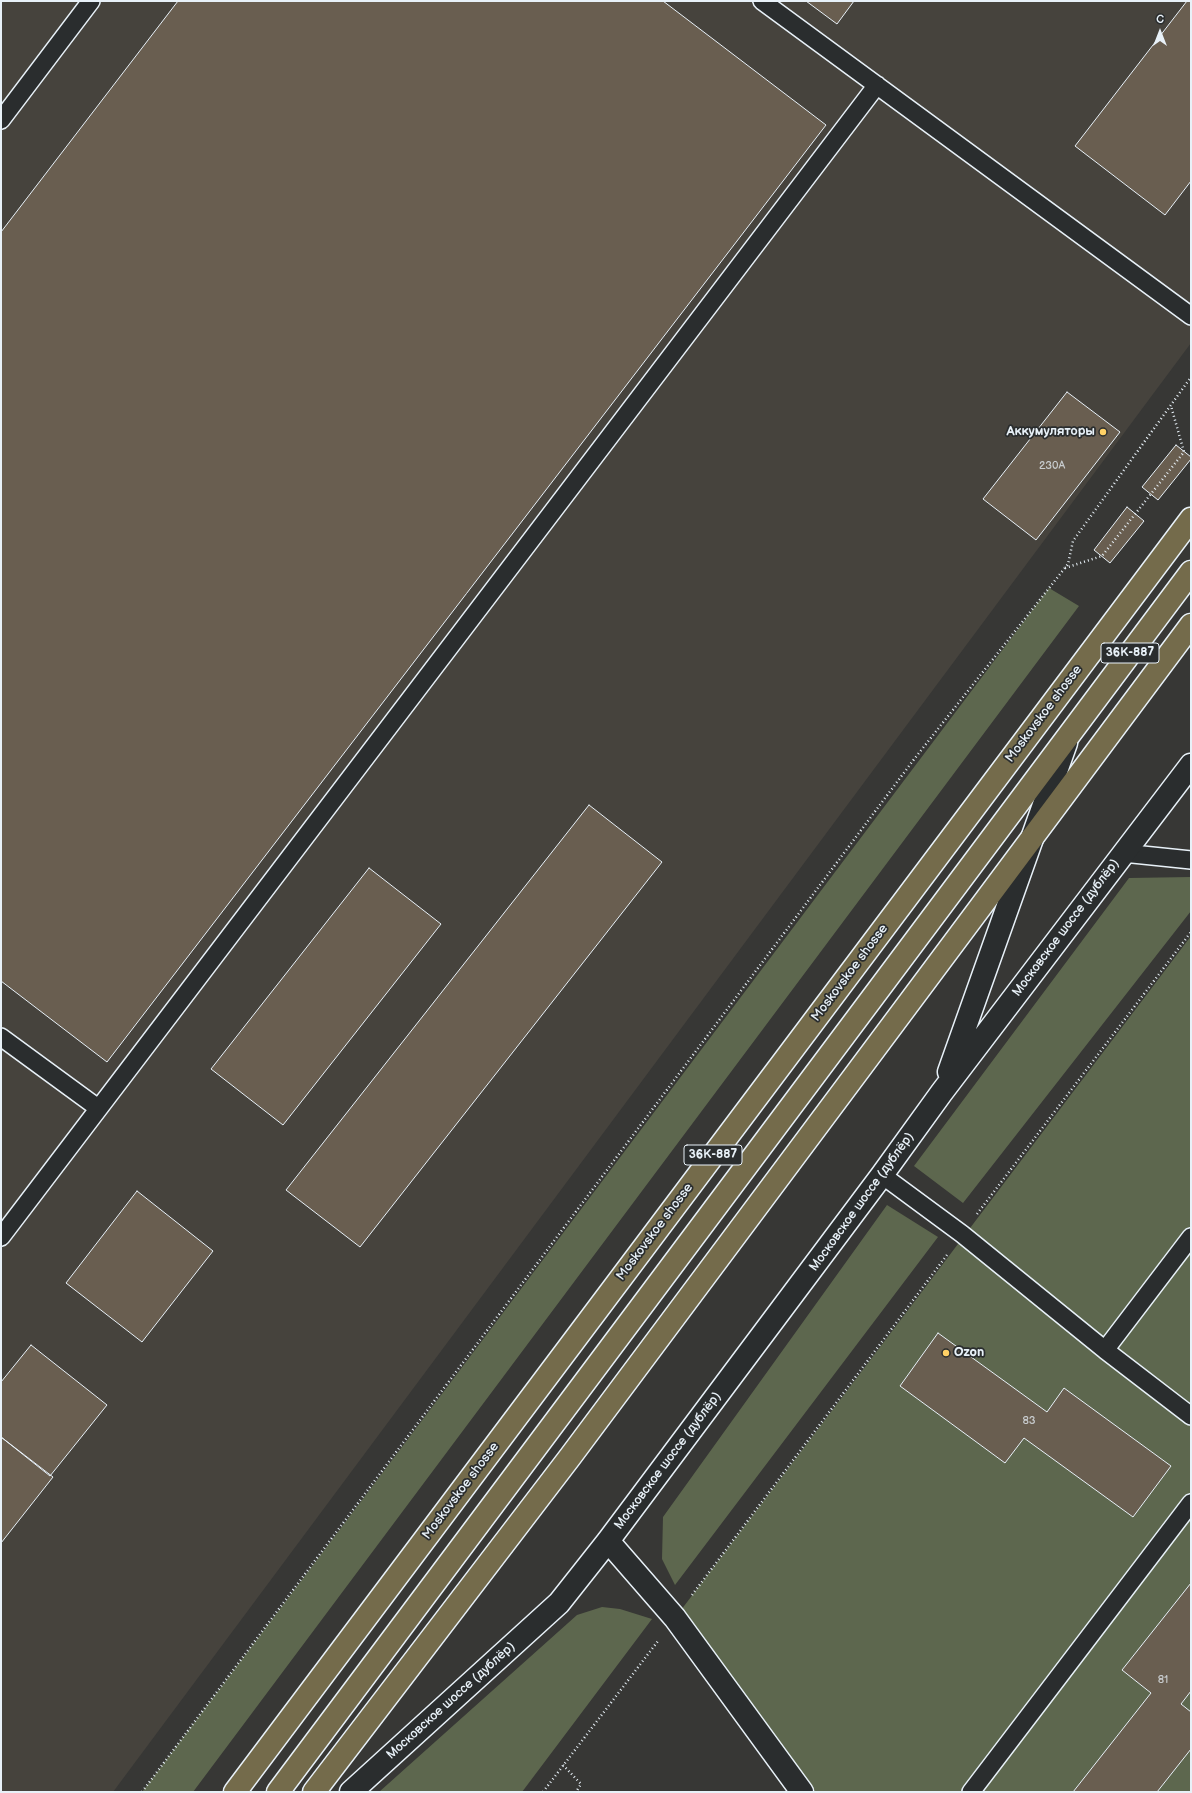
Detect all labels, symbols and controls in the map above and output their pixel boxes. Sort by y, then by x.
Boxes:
north arrow [1140,12,1180,52]
text: С [1156,13,1164,26]
place label: Аккумуляторы [1006,424,1095,440]
marker: Аккумуляторы [1098,427,1108,437]
house number: 230A [1039,459,1065,473]
road number: 36К-887 [1101,643,1159,663]
street label: Moskovskoe shosse [1002,662,1086,766]
street label: Московское шоссе (дублёр) [1009,856,1123,1000]
street label: Moskovskoe shosse [808,921,892,1025]
street label: Московское шоссе (дублёр) [806,1130,918,1274]
road number: 36К-887 [684,1145,742,1165]
street label: Moskovskoe shosse [613,1180,697,1284]
place label: Ozon [954,1345,984,1361]
marker: Ozon [941,1348,951,1358]
street label: Московское шоссе (дублёр) [611,1389,725,1533]
house number: 83 [1022,1414,1036,1428]
street label: Moskovskoe shosse [419,1439,503,1543]
street label: Московское шоссе (дублёр) [383,1639,519,1763]
house number: 81 [1158,1673,1168,1687]

